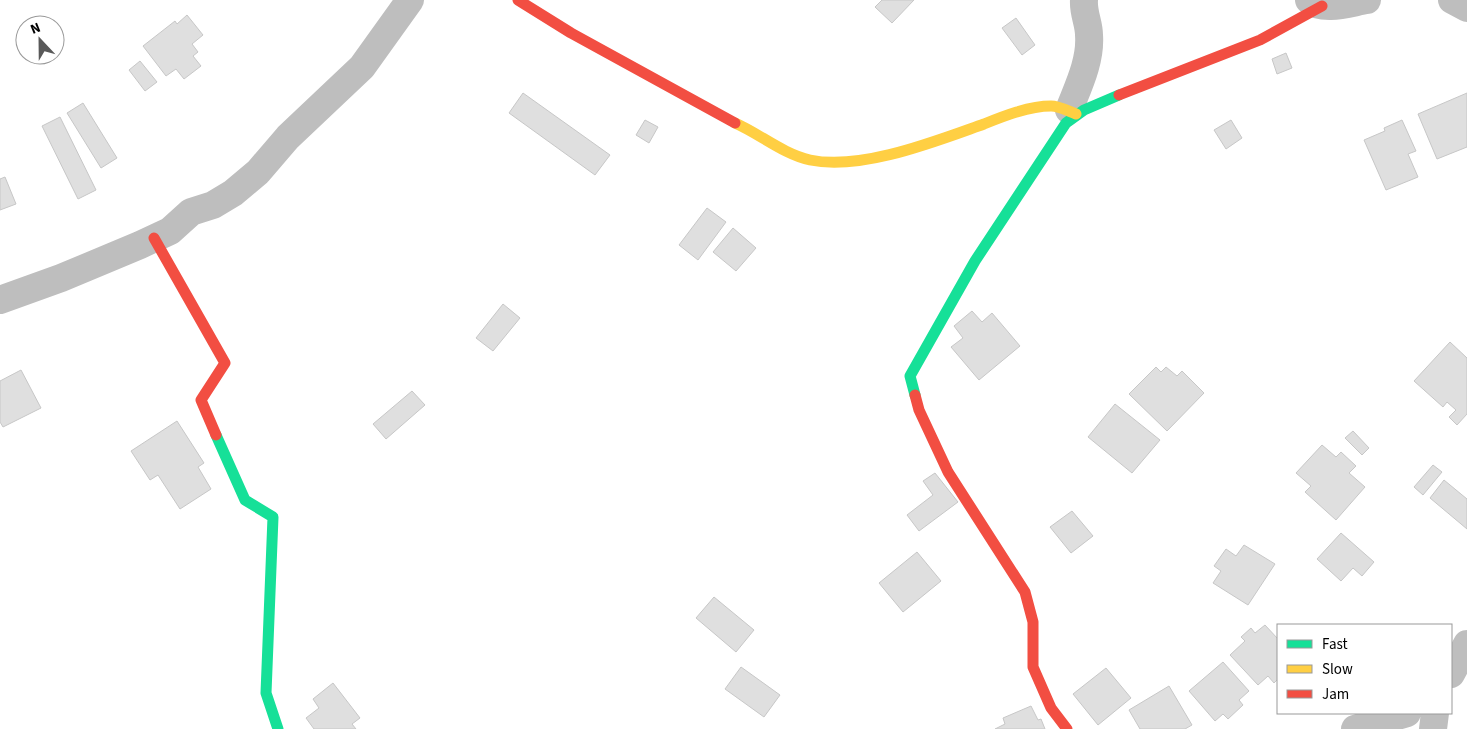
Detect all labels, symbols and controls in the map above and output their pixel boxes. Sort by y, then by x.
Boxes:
north arrow [15,15,65,65]
text: N [27,18,44,40]
legend [1277,624,1452,714]
text: Fast [1322,634,1348,655]
text: Slow [1322,659,1353,680]
text: Jam [1322,684,1349,705]

